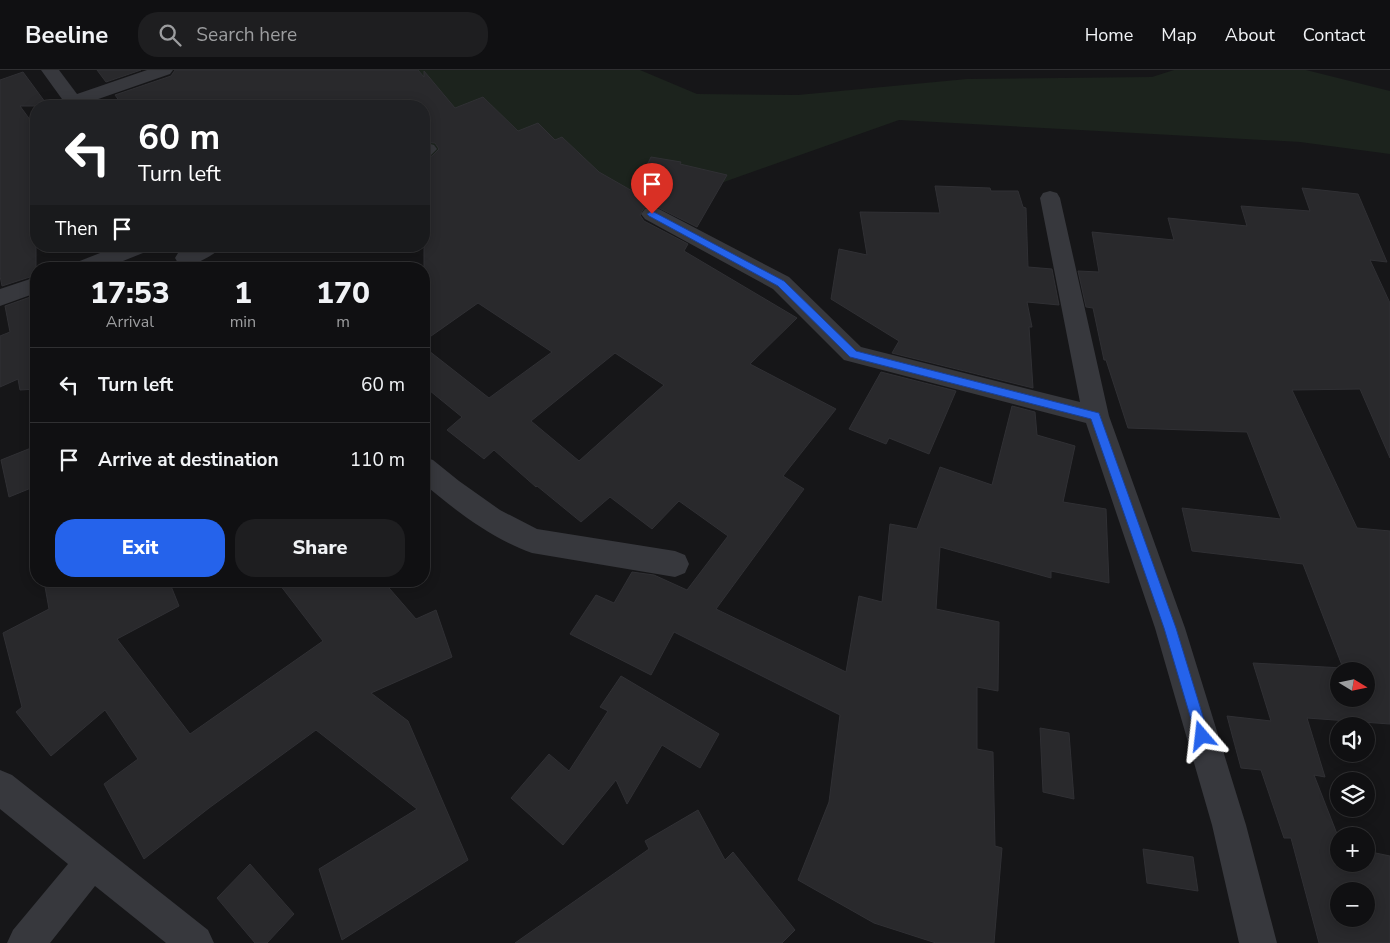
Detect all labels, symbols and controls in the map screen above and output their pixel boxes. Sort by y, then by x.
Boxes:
search box [138,12,488,57]
text: Beeline [25,19,108,51]
icon: search [156,21,184,49]
text: Search here [196,22,297,48]
text: Home [1085,23,1133,47]
text: Map [1161,23,1197,47]
text: About [1225,23,1275,47]
text: Contact [1303,23,1365,47]
text: 60 m [138,114,220,161]
icon: left [55,120,120,185]
text: Turn left [138,159,221,189]
pin [631,163,673,214]
icon: arrive [638,170,666,198]
icon: arrive [108,215,136,243]
text: Then [55,216,98,242]
text: 17:53 [90,273,170,314]
text: 1 [234,273,252,314]
text: 170 [316,273,370,314]
text: Arrival [106,311,154,333]
text: min [230,311,256,333]
text: m [336,311,350,333]
icon: left [55,371,83,399]
text: Turn left [98,372,173,398]
text: 60 m [361,372,405,398]
icon: arrive [55,446,83,474]
text: Arrive at destination [98,447,279,473]
text: 110 m [350,447,405,473]
button: Exit [55,519,225,577]
button: Share [235,519,405,577]
north arrow [1330,662,1375,708]
map controls [1330,662,1375,927]
position arrow [1175,709,1227,761]
button: sound [1330,717,1375,762]
button: layers [1330,772,1375,817]
button: + [1330,827,1375,872]
button: − [1330,882,1375,927]

